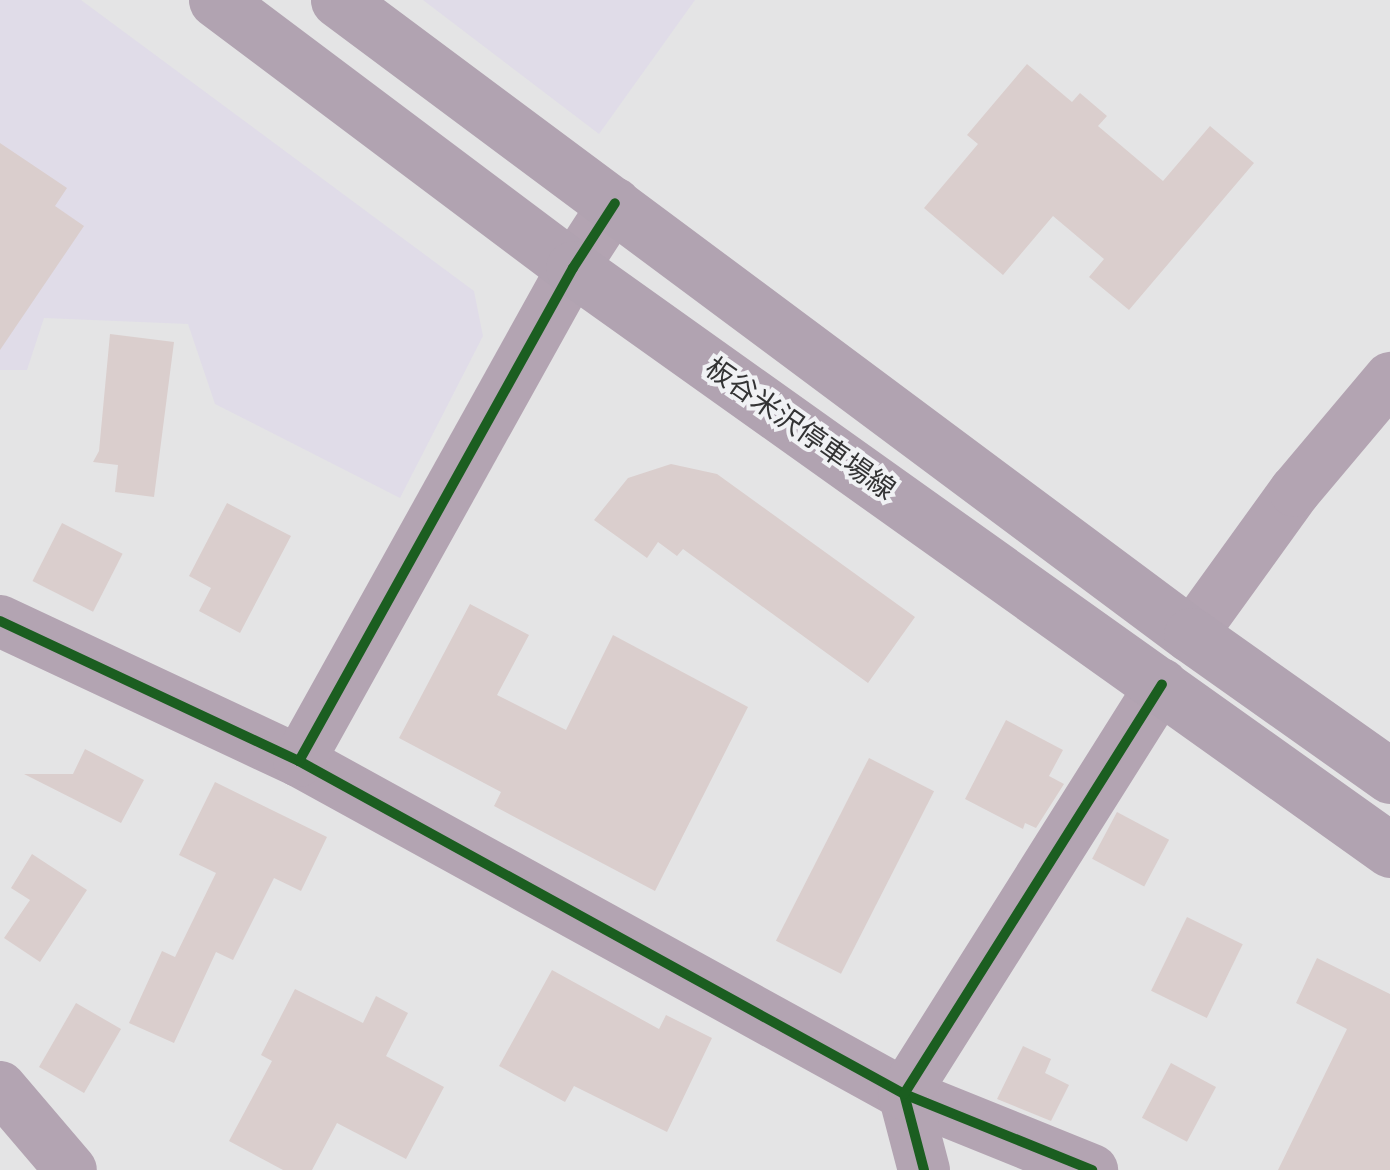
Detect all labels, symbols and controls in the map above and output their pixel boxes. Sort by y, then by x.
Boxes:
street label: 板谷米沢停車場線 [699,351,901,507]

